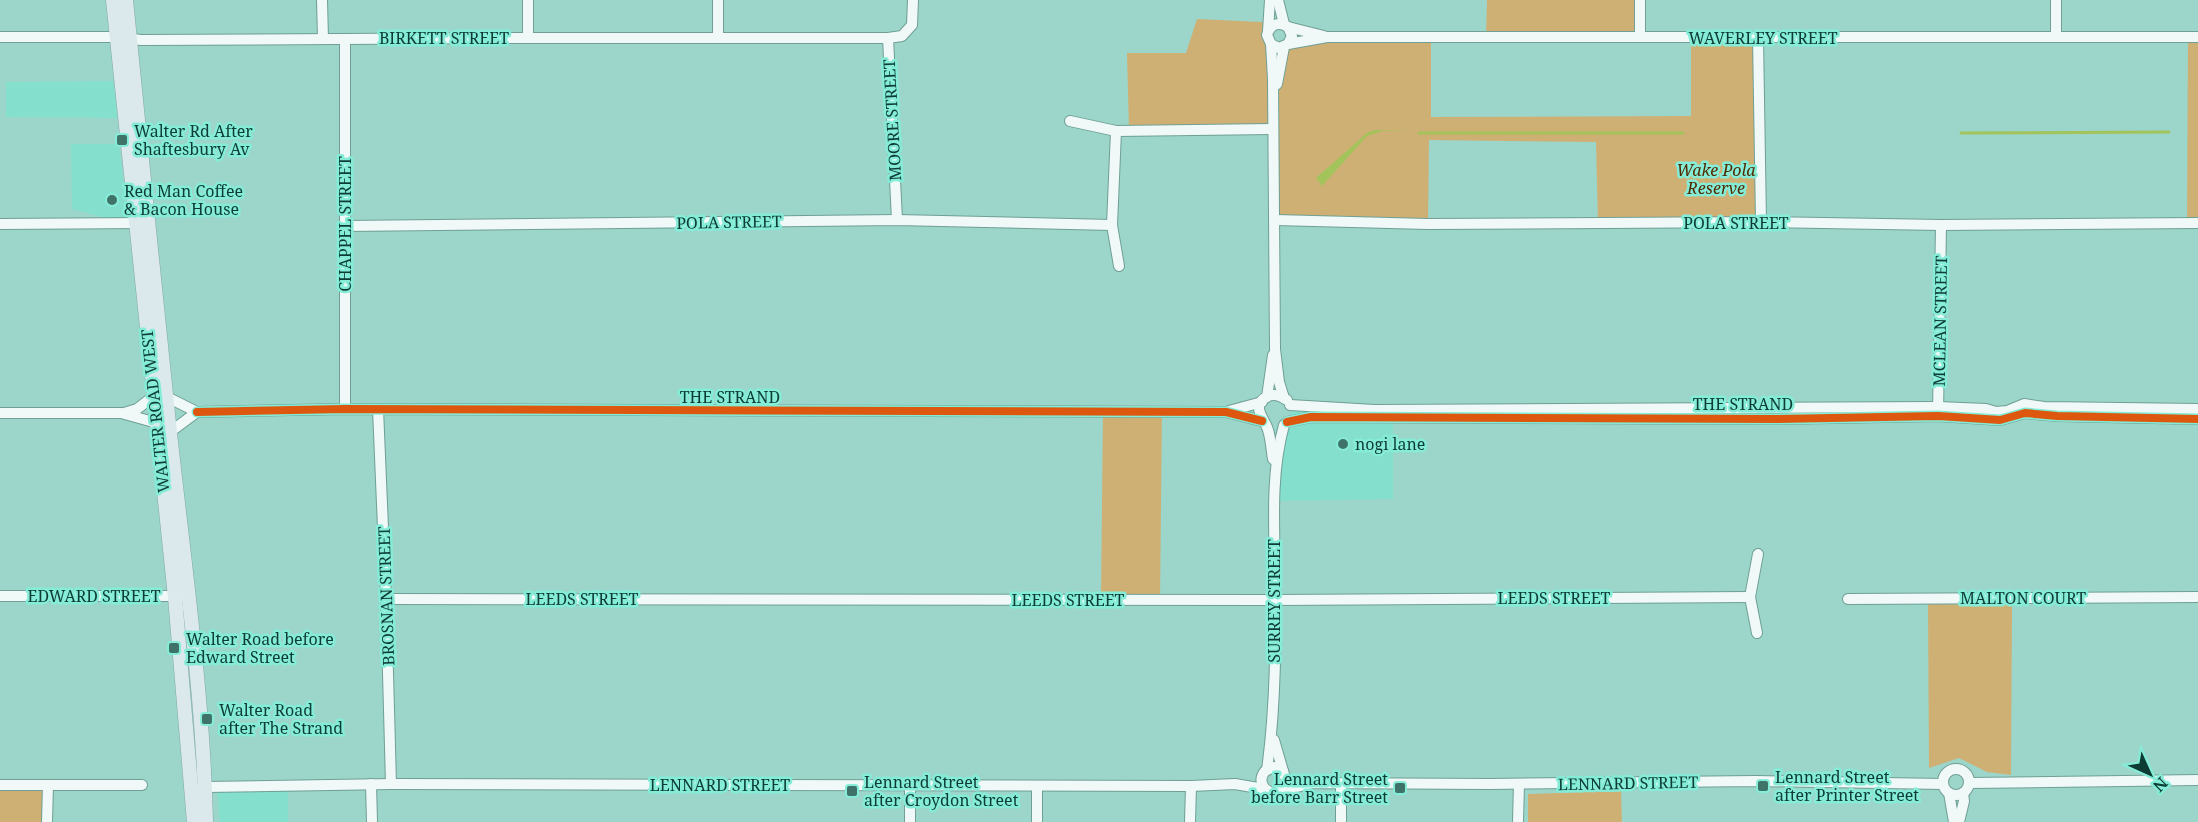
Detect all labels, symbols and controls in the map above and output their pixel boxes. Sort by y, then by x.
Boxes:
street label: BIRKETT STREET [379,27,509,49]
street label: WAVERLEY STREET [1688,27,1838,49]
street label: MOORE STREET [878,58,906,181]
place label: Walter Rd After Shaftesbury Av [134,120,253,160]
marker: Walter Rd After Shaftesbury Av [115,133,129,147]
street label: CHAPPEL STREET [334,156,356,292]
park label: Wake Pola Reserve [1676,159,1756,199]
place label: Red Man Coffee & Bacon House [124,180,243,220]
marker: Red Man Coffee & Bacon House [105,193,119,207]
street label: POLA STREET [676,210,782,234]
street label: POLA STREET [1683,212,1789,234]
street label: MCLEAN STREET [1928,255,1952,387]
street label: WALTER ROAD WEST [135,328,175,494]
street label: THE STRAND [680,386,780,408]
street label: THE STRAND [1693,393,1793,415]
place label: nogi lane [1355,433,1425,455]
marker: nogi lane [1336,437,1350,451]
street label: BROSNAN STREET [373,526,399,666]
street label: SURREY STREET [1263,539,1285,663]
street label: EDWARD STREET [28,585,161,607]
street label: LEEDS STREET [1498,587,1611,609]
street label: MALTON COURT [1960,587,2086,609]
street label: LEEDS STREET [526,588,639,610]
street label: LEEDS STREET [1012,589,1125,611]
place label: Walter Road before Edward Street [186,628,334,668]
marker: Walter Road before Edward Street [167,641,181,655]
place label: Walter Road after The Strand [219,699,343,739]
marker: Walter Road after The Strand [200,712,214,726]
north arrow [2120,744,2180,804]
place label: Lennard Street after Printer Street [1775,766,1919,806]
place label: Lennard Street before Barr Street [1251,768,1388,808]
place label: Lennard Street after Croydon Street [864,771,1019,811]
street label: LENNARD STREET [1558,771,1699,795]
text: N [2148,772,2173,797]
street label: LENNARD STREET [650,774,790,796]
marker: Lennard Street after Printer Street [1756,779,1770,793]
marker: Lennard Street before Barr Street [1393,781,1407,795]
marker: Lennard Street after Croydon Street [845,784,859,798]

